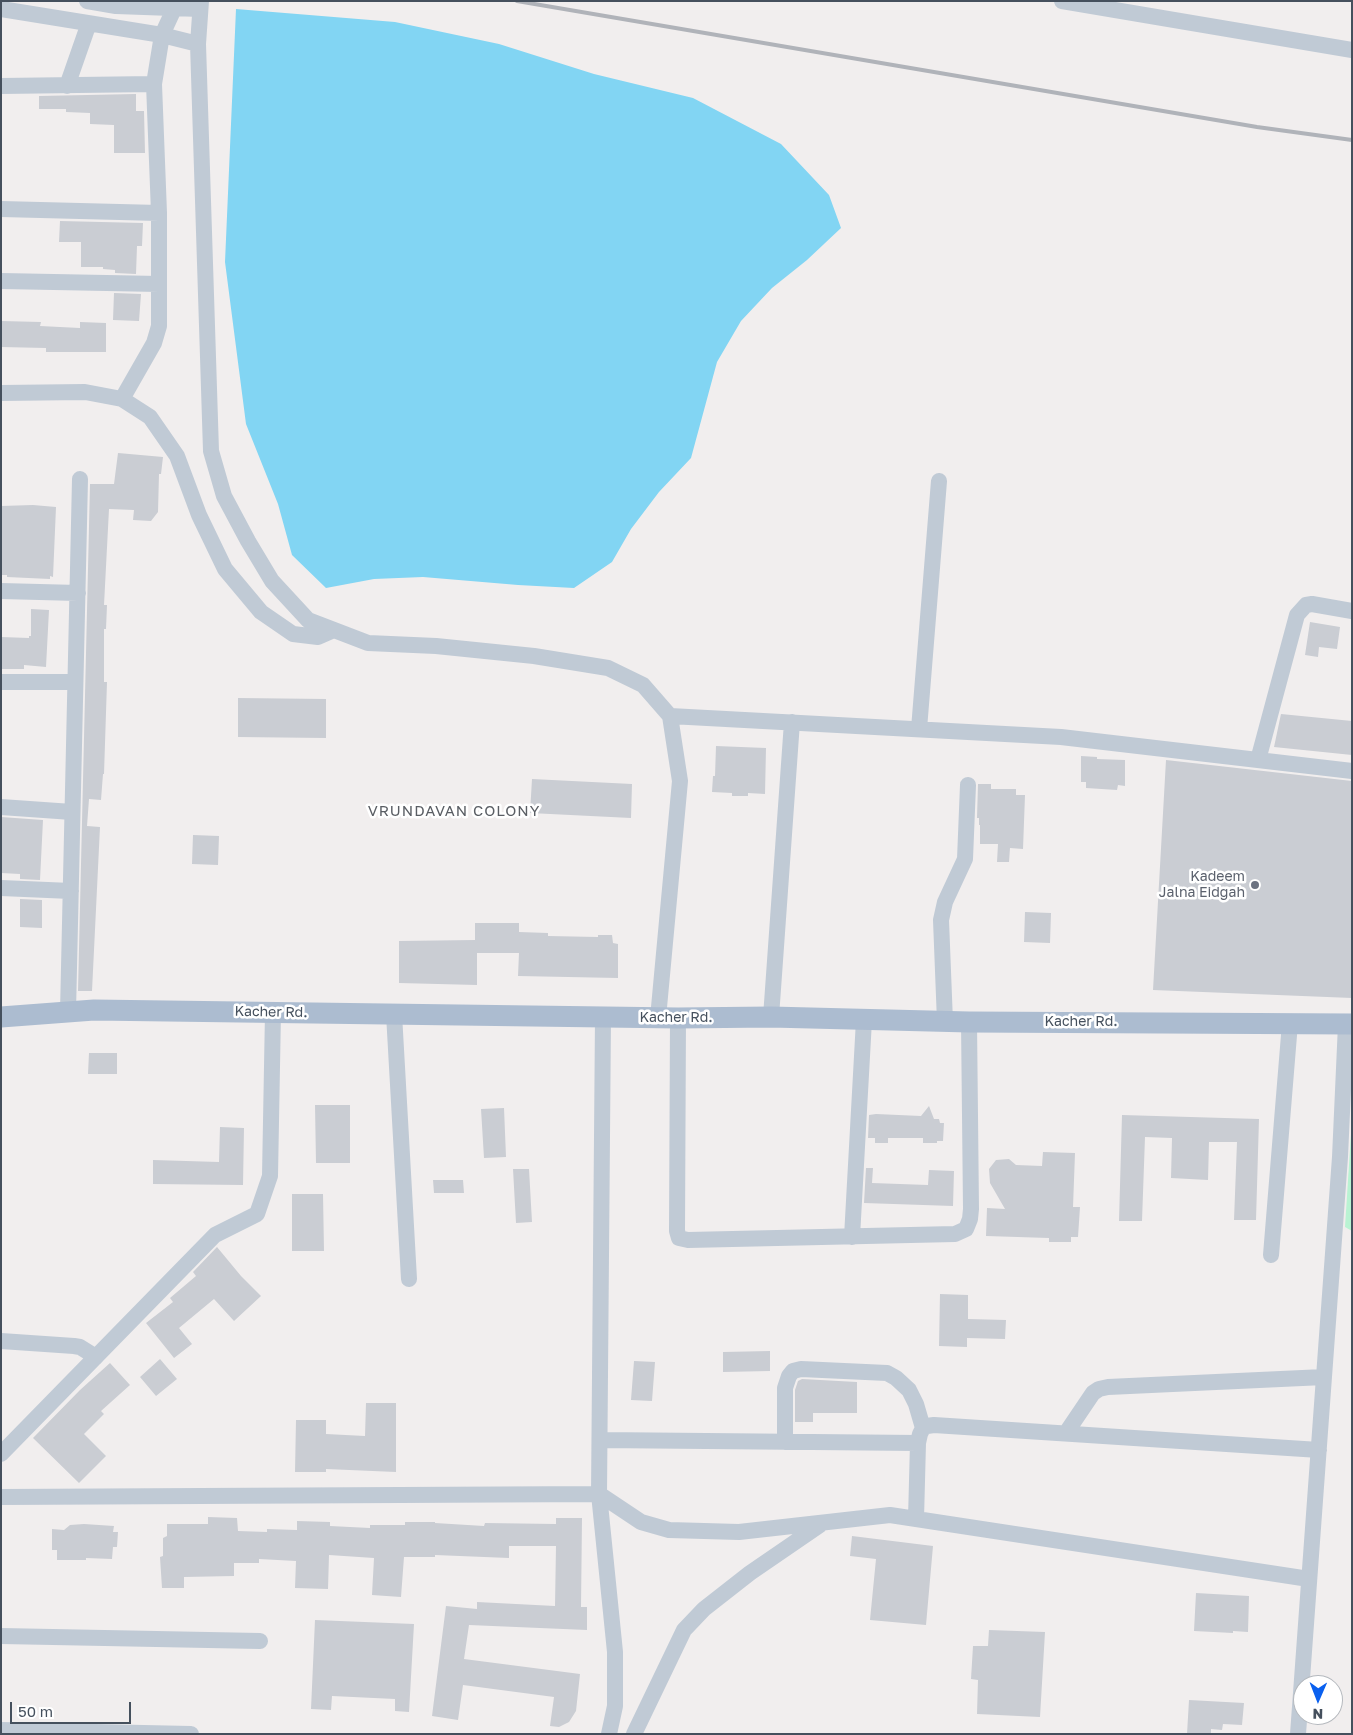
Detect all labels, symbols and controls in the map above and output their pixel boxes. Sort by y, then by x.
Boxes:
district label: VRUNDAVAN COLONY [366,802,542,820]
place label: Kadeem Jalna Eidgah [1159,869,1245,902]
marker: Kadeem Jalna Eidgah [1249,879,1261,891]
street label: Kacher Rd. [234,1003,308,1021]
street label: Kacher Rd. [640,1010,712,1026]
street label: Kacher Rd. [1045,1014,1117,1030]
north arrow [1293,1675,1343,1725]
scale bar [12,1692,134,1724]
text: 50 m [18,1702,53,1720]
text: N [1312,1706,1323,1723]

